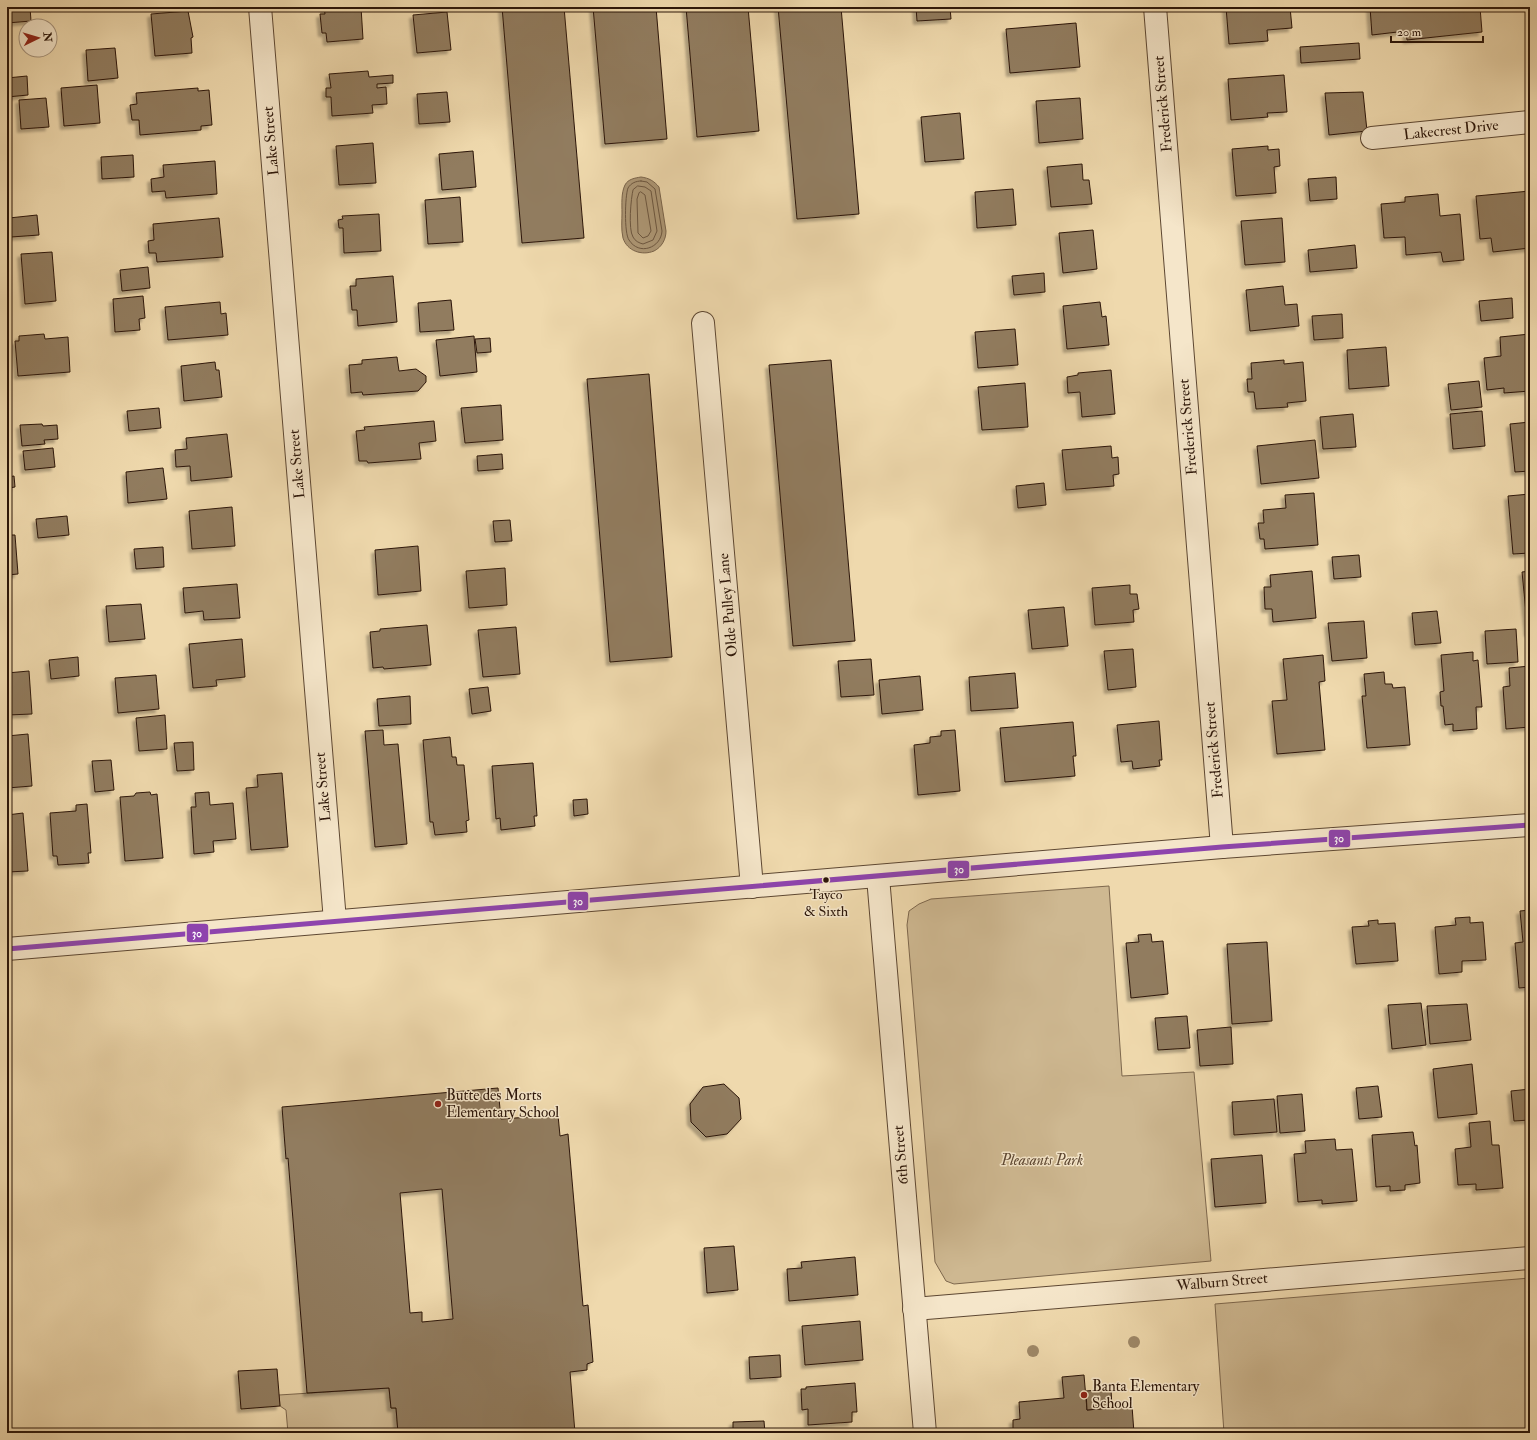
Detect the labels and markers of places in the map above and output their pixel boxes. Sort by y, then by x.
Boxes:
marker: Tayco & Sixth [821,875,831,885]
place label: Tayco & Sixth [804,886,849,920]
place label: Butte des Morts Elementary School [446,1086,559,1122]
marker: Butte des Morts Elementary School [433,1099,443,1109]
place label: Banta Elementary School [1092,1377,1200,1413]
marker: Banta Elementary School [1079,1390,1089,1400]

